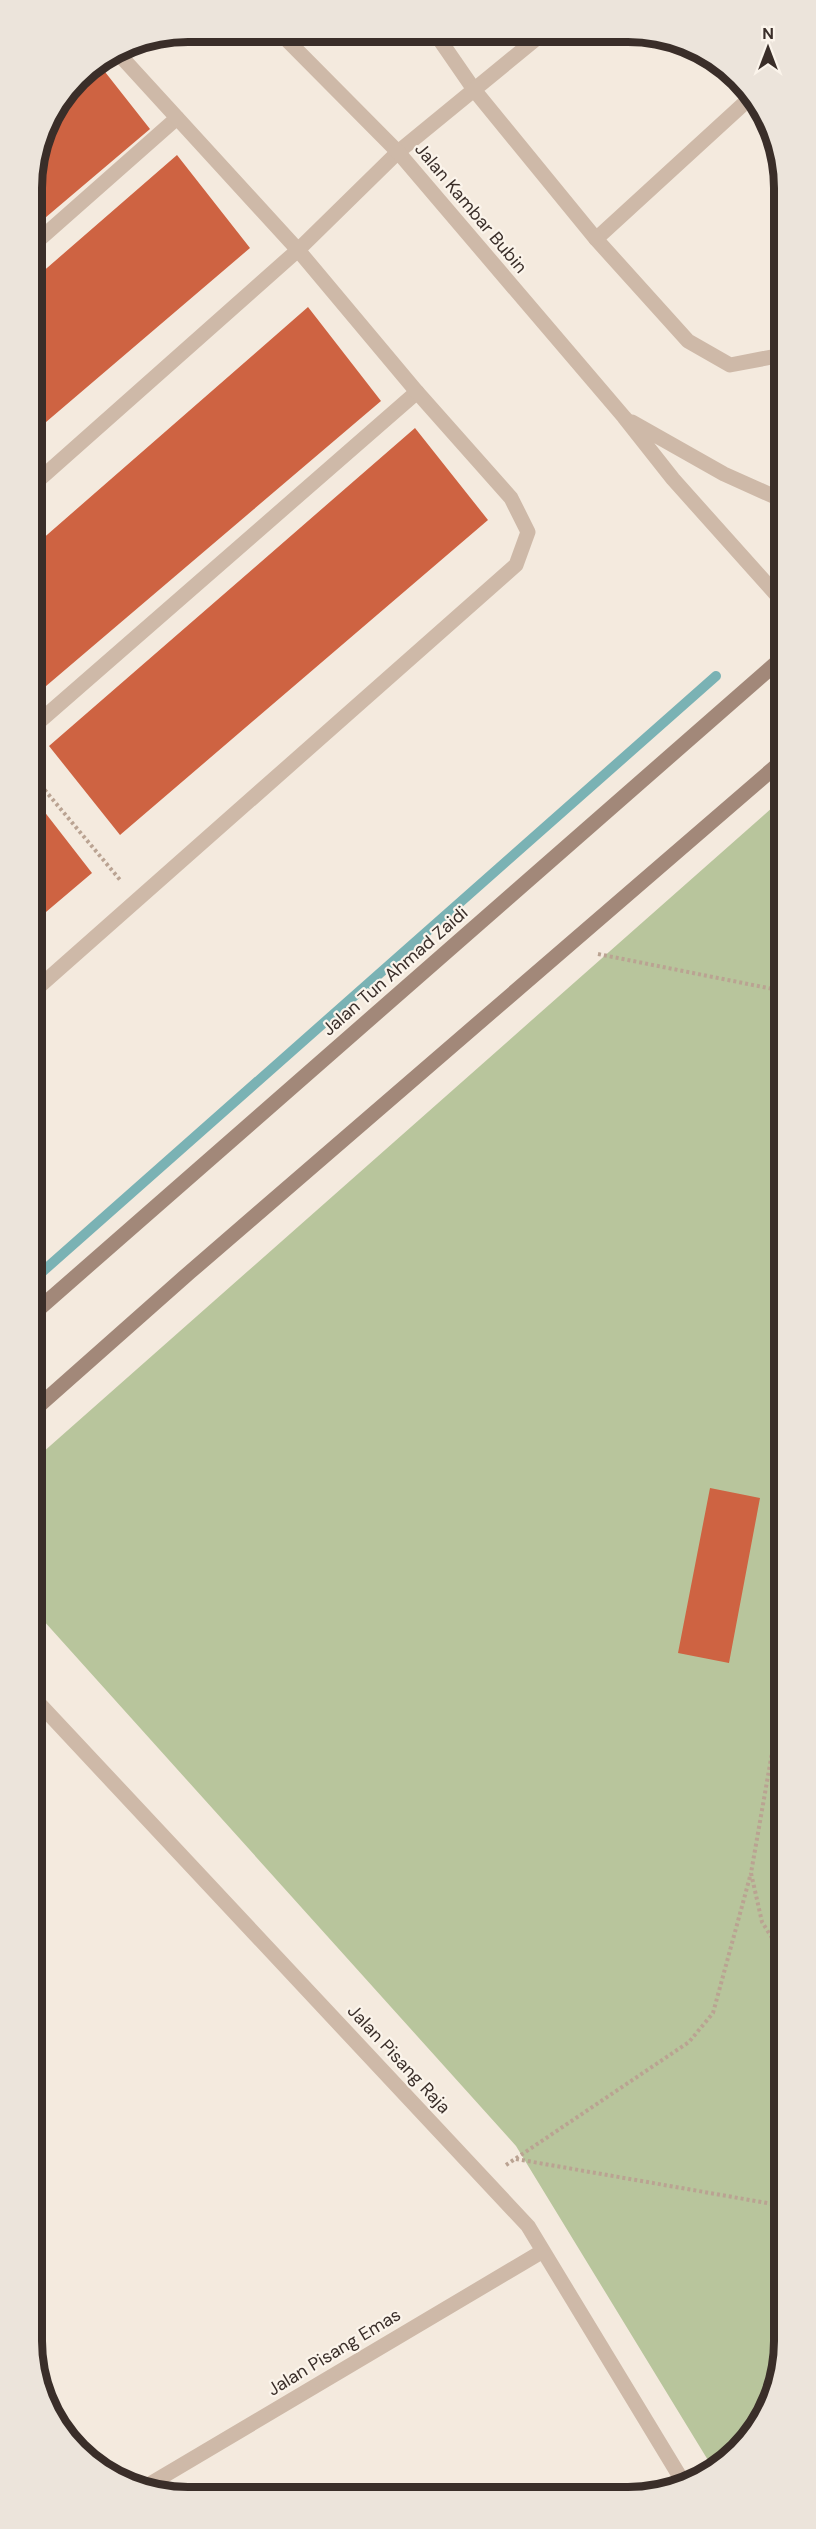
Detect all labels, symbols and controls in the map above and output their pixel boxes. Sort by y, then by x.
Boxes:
north arrow [738,18,798,78]
text: N [762,23,774,44]
street label: Jalan Kambar Bubin [409,138,533,278]
street label: Jalan Tun Ahmad Zaidi [317,901,473,1041]
street label: Jalan Pisang Raja [342,1999,456,2119]
street label: Jalan Pisang Emas [263,2303,405,2401]

